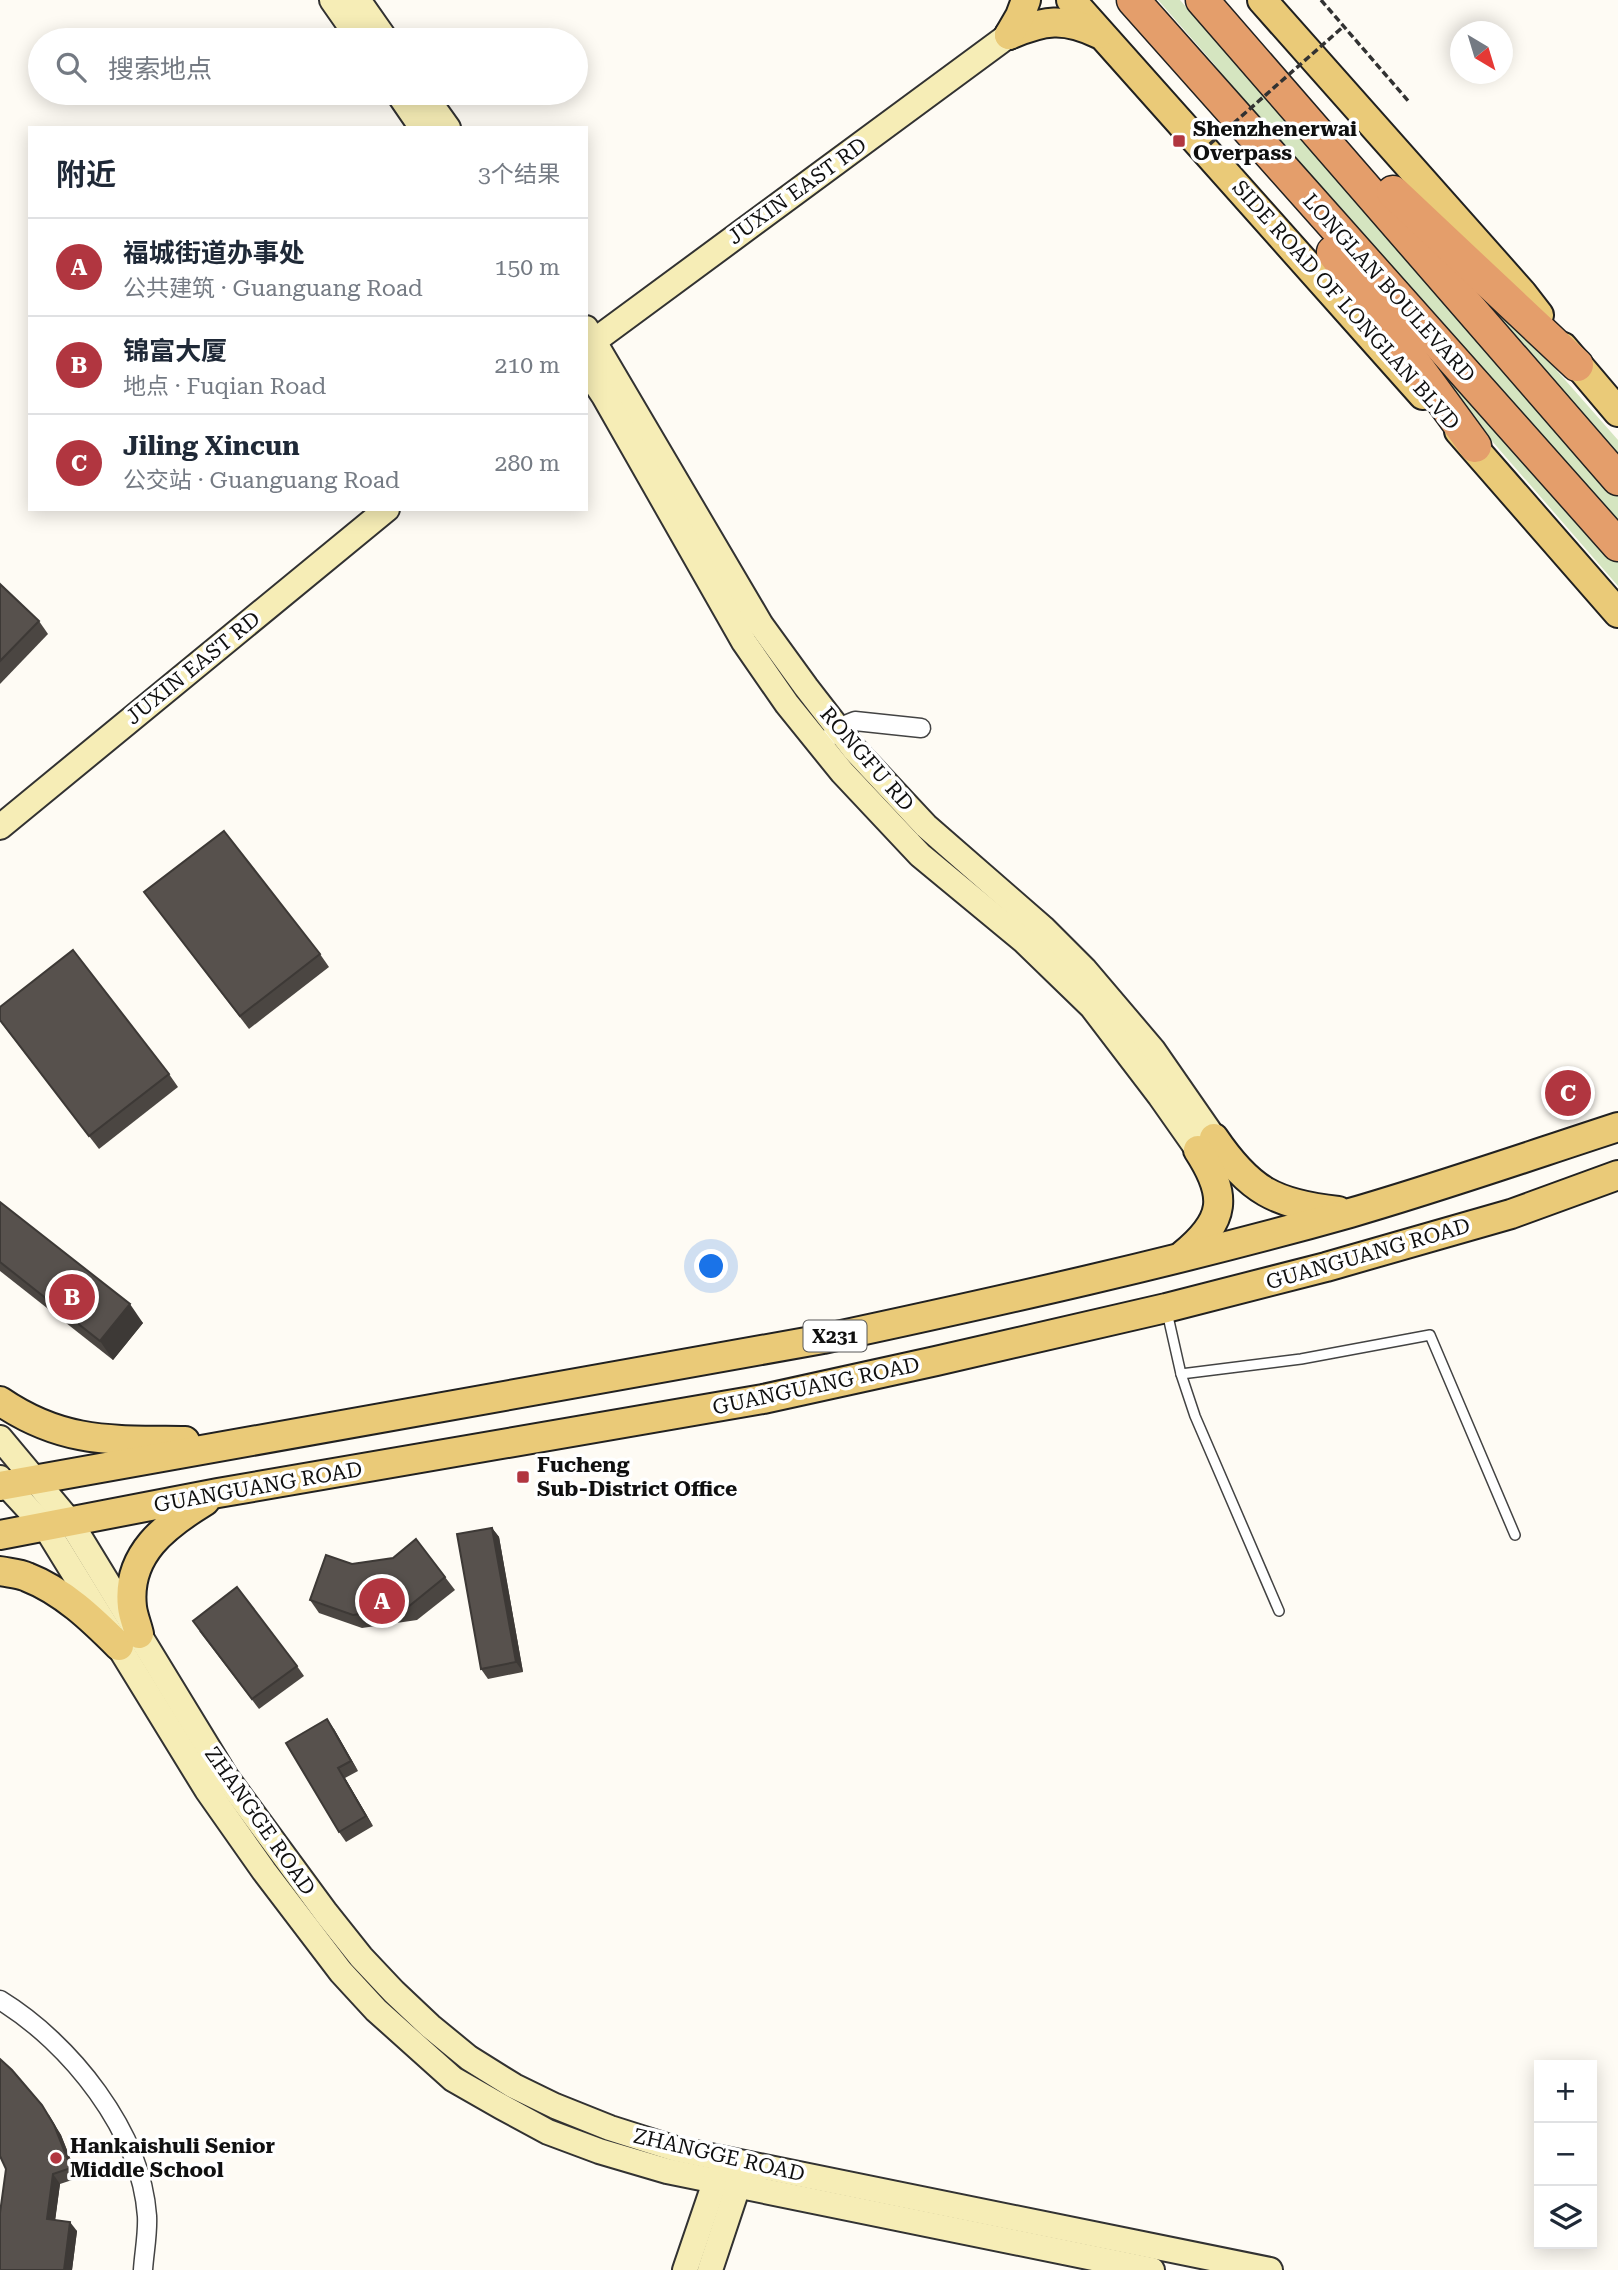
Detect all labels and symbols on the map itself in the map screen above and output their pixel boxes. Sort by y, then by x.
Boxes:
north arrow [1450,21,1513,84]
place label: Shenzhenerwai Overpass [1193,117,1357,165]
street label: JUXIN EAST RD [723,133,871,249]
marker: Shenzhenerwai Overpass [1171,133,1187,149]
street label: SIDE ROAD OF LONGLAN BLVD [1228,175,1464,435]
street label: LONGLAN BOULEVARD [1298,189,1480,387]
street label: JUXIN EAST RD [121,607,265,729]
street label: RONGFU RD [815,702,919,816]
pin: C [1545,1067,1591,1119]
street label: GUANGUANG ROAD [1263,1213,1473,1295]
your location [694,1249,728,1283]
pin: B [49,1271,95,1323]
road number: X231 [804,1320,866,1352]
street label: GUANGUANG ROAD [710,1352,922,1420]
place label: Fucheng Sub-District Office [537,1453,737,1501]
street label: GUANGUANG ROAD [152,1457,364,1517]
marker: Fucheng Sub-District Office [515,1469,531,1485]
pin: A [359,1575,405,1627]
street label: ZHANGGE ROAD [200,1742,320,1900]
street label: ZHANGGE ROAD [631,2124,807,2186]
place label: Hankaishuli Senior Middle School [70,2134,276,2182]
marker: Hankaishuli Senior Middle School [48,2150,64,2166]

